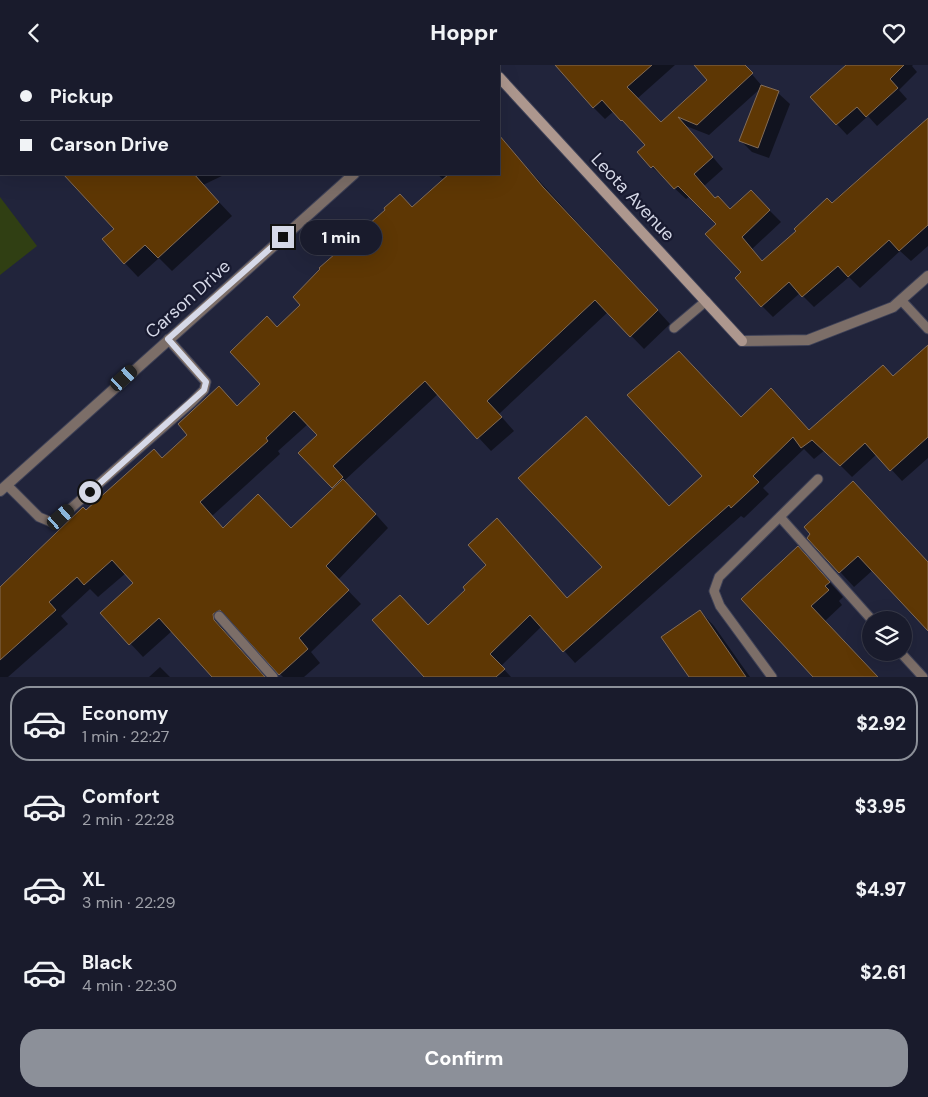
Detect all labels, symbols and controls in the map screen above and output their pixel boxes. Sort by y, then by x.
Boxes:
text: Hoppr [430,18,498,47]
icon: back [20,19,48,47]
icon: heart [880,19,908,47]
text: Pickup [50,84,114,109]
text: Carson Drive [50,132,169,157]
street label: Leota Avenue [586,148,680,246]
callout: 1 min [300,219,383,255]
route end [272,226,294,248]
text: 1 min [321,227,361,248]
street label: Carson Drive [140,254,236,344]
car [107,362,140,394]
route start [79,481,101,503]
car [44,501,77,533]
map controls [862,611,912,661]
button: layers [862,611,912,661]
icon: car [22,701,67,746]
text: Economy [82,701,169,726]
text: $2.92 [856,711,906,736]
text: 1 min · 22:27 [82,726,169,747]
icon: car [22,784,67,829]
text: Comfort [82,784,160,809]
text: $3.95 [855,794,906,819]
text: 2 min · 22:28 [82,809,175,830]
icon: car [22,867,67,912]
text: XL [82,867,105,892]
text: $4.97 [856,877,906,902]
text: 3 min · 22:29 [82,892,175,913]
icon: car [22,950,67,995]
text: Black [82,950,133,975]
text: $2.61 [860,960,906,985]
text: 4 min · 22:30 [82,975,177,996]
button: Confirm [20,1029,908,1087]

